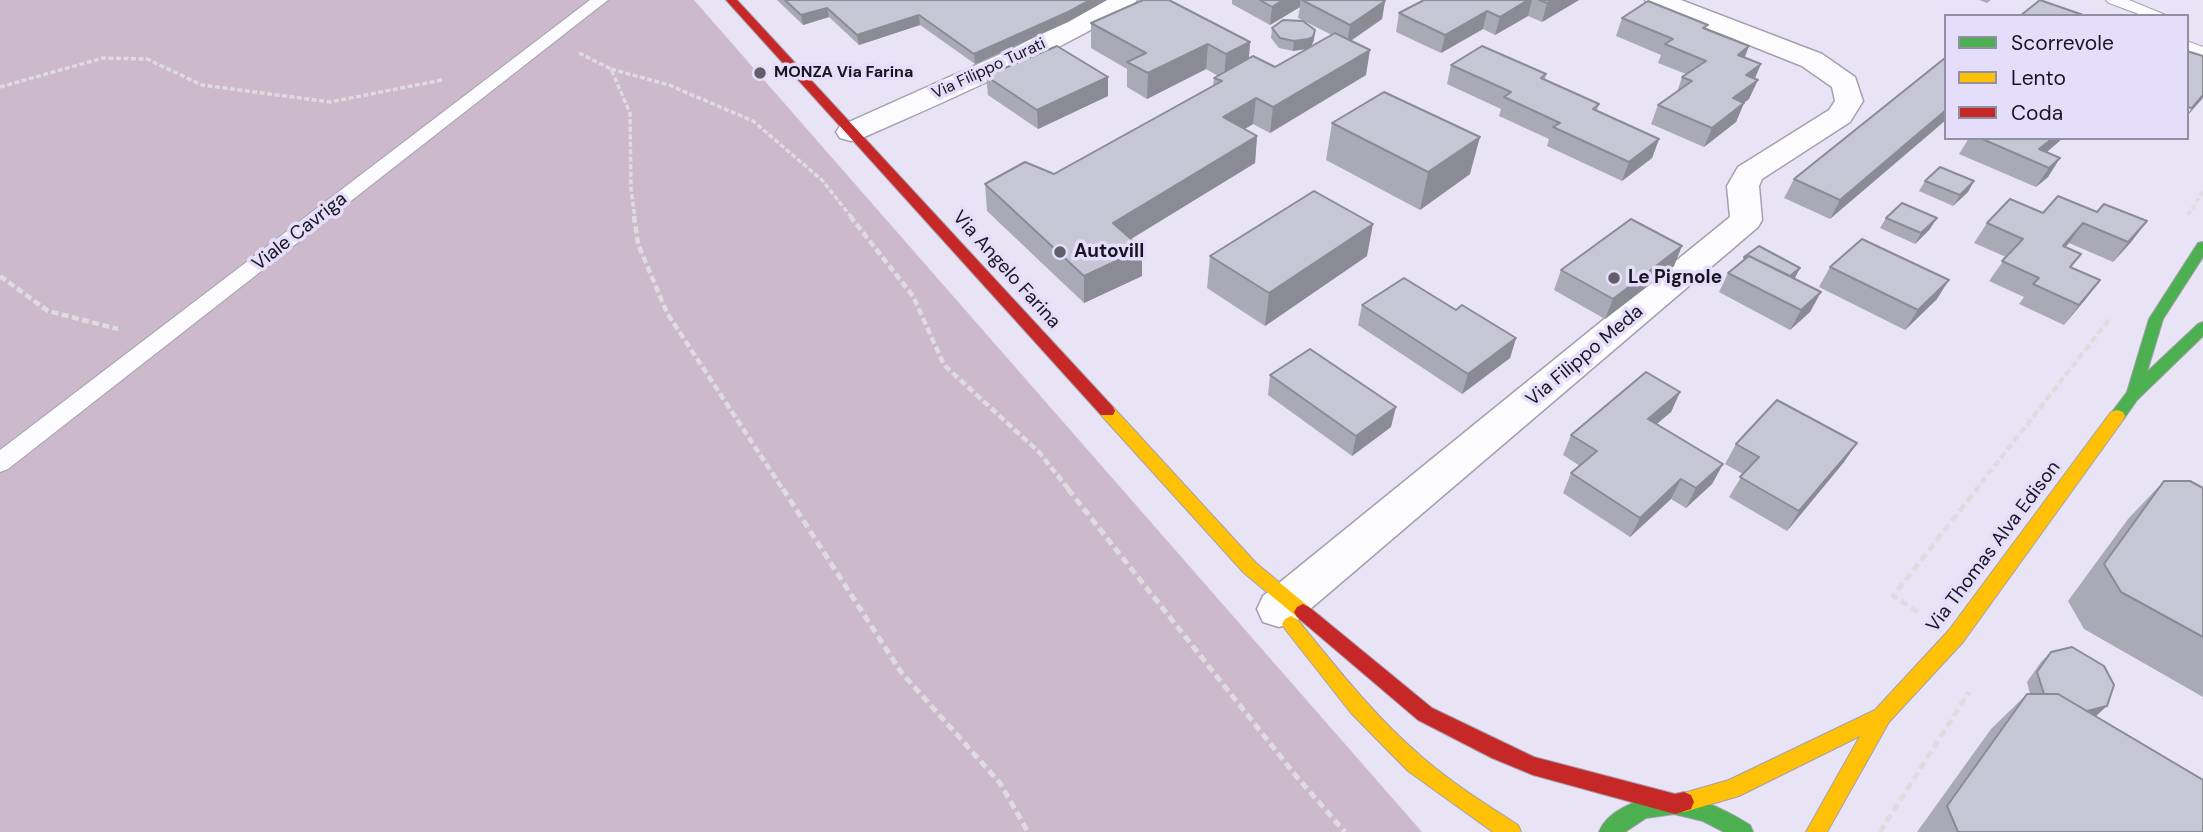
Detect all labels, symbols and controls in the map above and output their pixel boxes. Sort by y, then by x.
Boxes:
legend [1944,14,2189,140]
text: Scorrevole [2011,29,2114,57]
street label: Via Filippo Turati [929,34,1049,104]
place label: MONZA Via Farina [774,63,913,83]
text: Lento [2011,64,2066,92]
marker: MONZA Via Farina [752,65,768,81]
text: Coda [2011,99,2063,127]
street label: Viale Cavriga [248,188,352,276]
street label: Via Angelo Farina [947,206,1065,334]
place label: Autovill [1074,241,1144,263]
marker: Autovill [1052,244,1068,260]
place label: Le Pignole [1628,267,1722,289]
marker: Le Pignole [1606,270,1622,286]
street label: Via Filippo Meda [1522,301,1648,411]
street label: Via Thomas Alva Edison [1922,457,2066,637]

